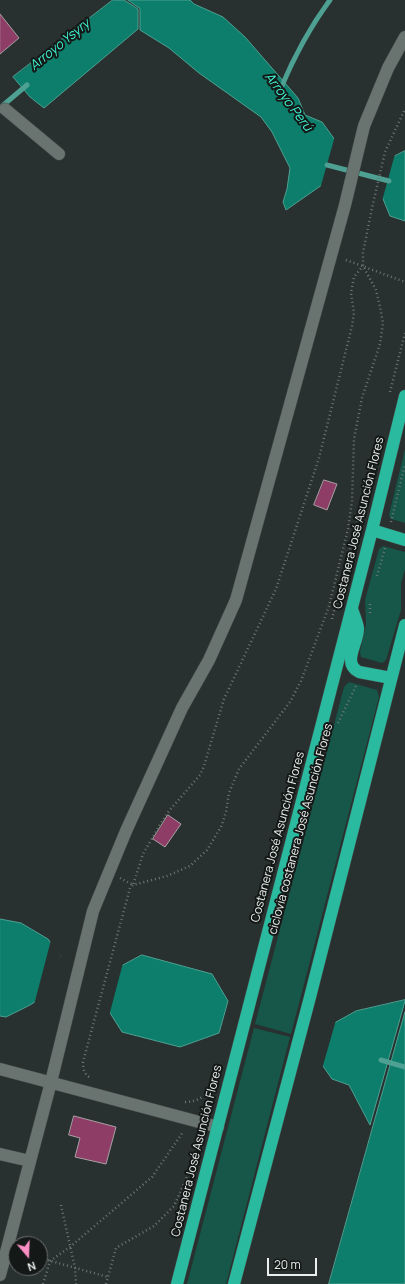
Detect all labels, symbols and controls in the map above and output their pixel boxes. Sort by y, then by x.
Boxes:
water label: Arroyo Ysyry [27,16,93,74]
water label: Arroyo Perú [261,70,315,134]
street label: Costanera José Asunción Flores [331,436,387,610]
street label: ciclovia costanera José Asunción Flores [266,722,336,936]
street label: Costanera José Asunción Flores [248,750,308,924]
street label: Costanera José Asunción Flores [169,1064,225,1238]
north arrow [8,1236,48,1276]
scale bar [269,1250,319,1276]
text: 20 m [274,1256,301,1273]
text: N [26,1258,38,1275]

